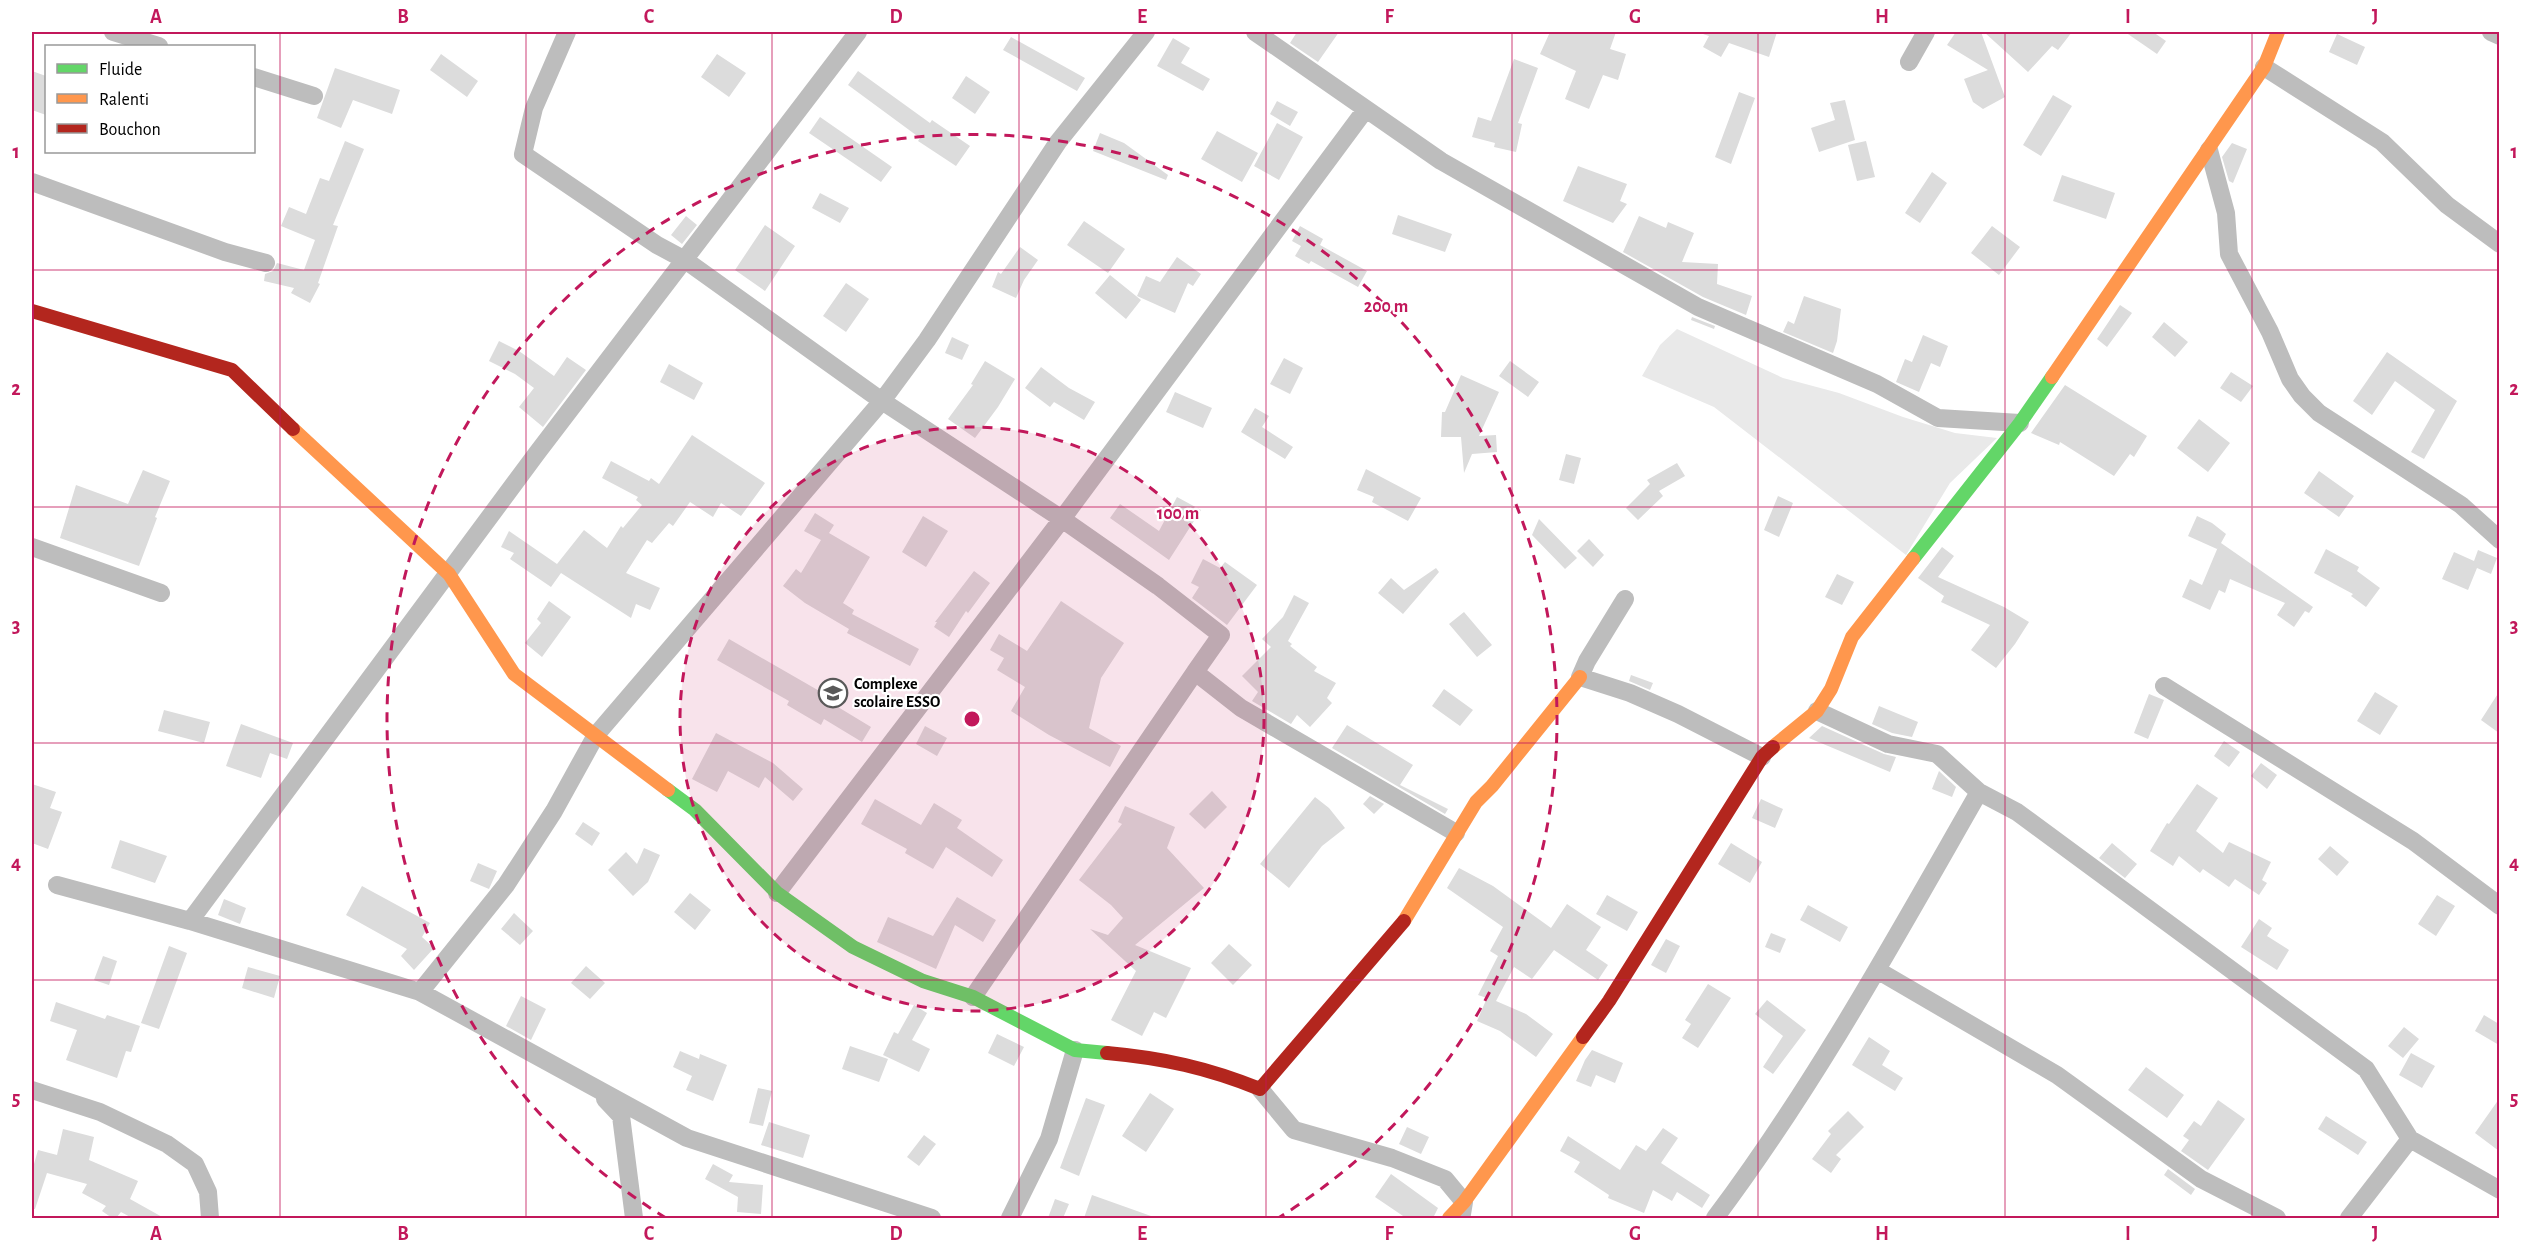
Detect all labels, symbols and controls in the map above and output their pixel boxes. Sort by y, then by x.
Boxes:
text: A [150,7,162,27]
text: B [397,7,409,27]
text: C [644,7,655,27]
text: D [889,7,903,27]
text: E [1137,7,1147,27]
text: F [1384,7,1394,27]
text: G [1629,7,1641,27]
text: H [1875,7,1889,27]
text: I [2125,7,2131,27]
text: J [2372,7,2378,27]
legend [45,45,255,153]
text: Fluide [99,61,142,79]
text: Ralenti [99,91,149,109]
text: Bouchon [99,121,161,139]
text: 1 [12,142,20,162]
text: 1 [2510,142,2518,162]
text: 200 m [1364,298,1408,316]
text: 2 [11,379,21,399]
text: 2 [2509,379,2519,399]
text: 100 m [1157,505,1199,523]
text: 3 [12,616,20,636]
text: 3 [2510,616,2518,636]
place label: Complexe scolaire ESSO [854,676,940,710]
school or university icon: Complexe scolaire ESSO [817,677,849,709]
centre of rings [962,709,982,729]
text: 4 [11,853,21,873]
text: 4 [2509,853,2519,873]
text: 5 [12,1089,20,1109]
text: 5 [2510,1089,2518,1109]
text: A [150,1224,162,1244]
text: B [397,1224,409,1244]
text: C [644,1224,655,1244]
text: D [889,1224,903,1244]
text: E [1137,1224,1147,1244]
text: F [1384,1224,1394,1244]
text: G [1629,1224,1641,1244]
text: H [1875,1224,1889,1244]
text: I [2125,1224,2131,1244]
text: J [2372,1224,2378,1244]

